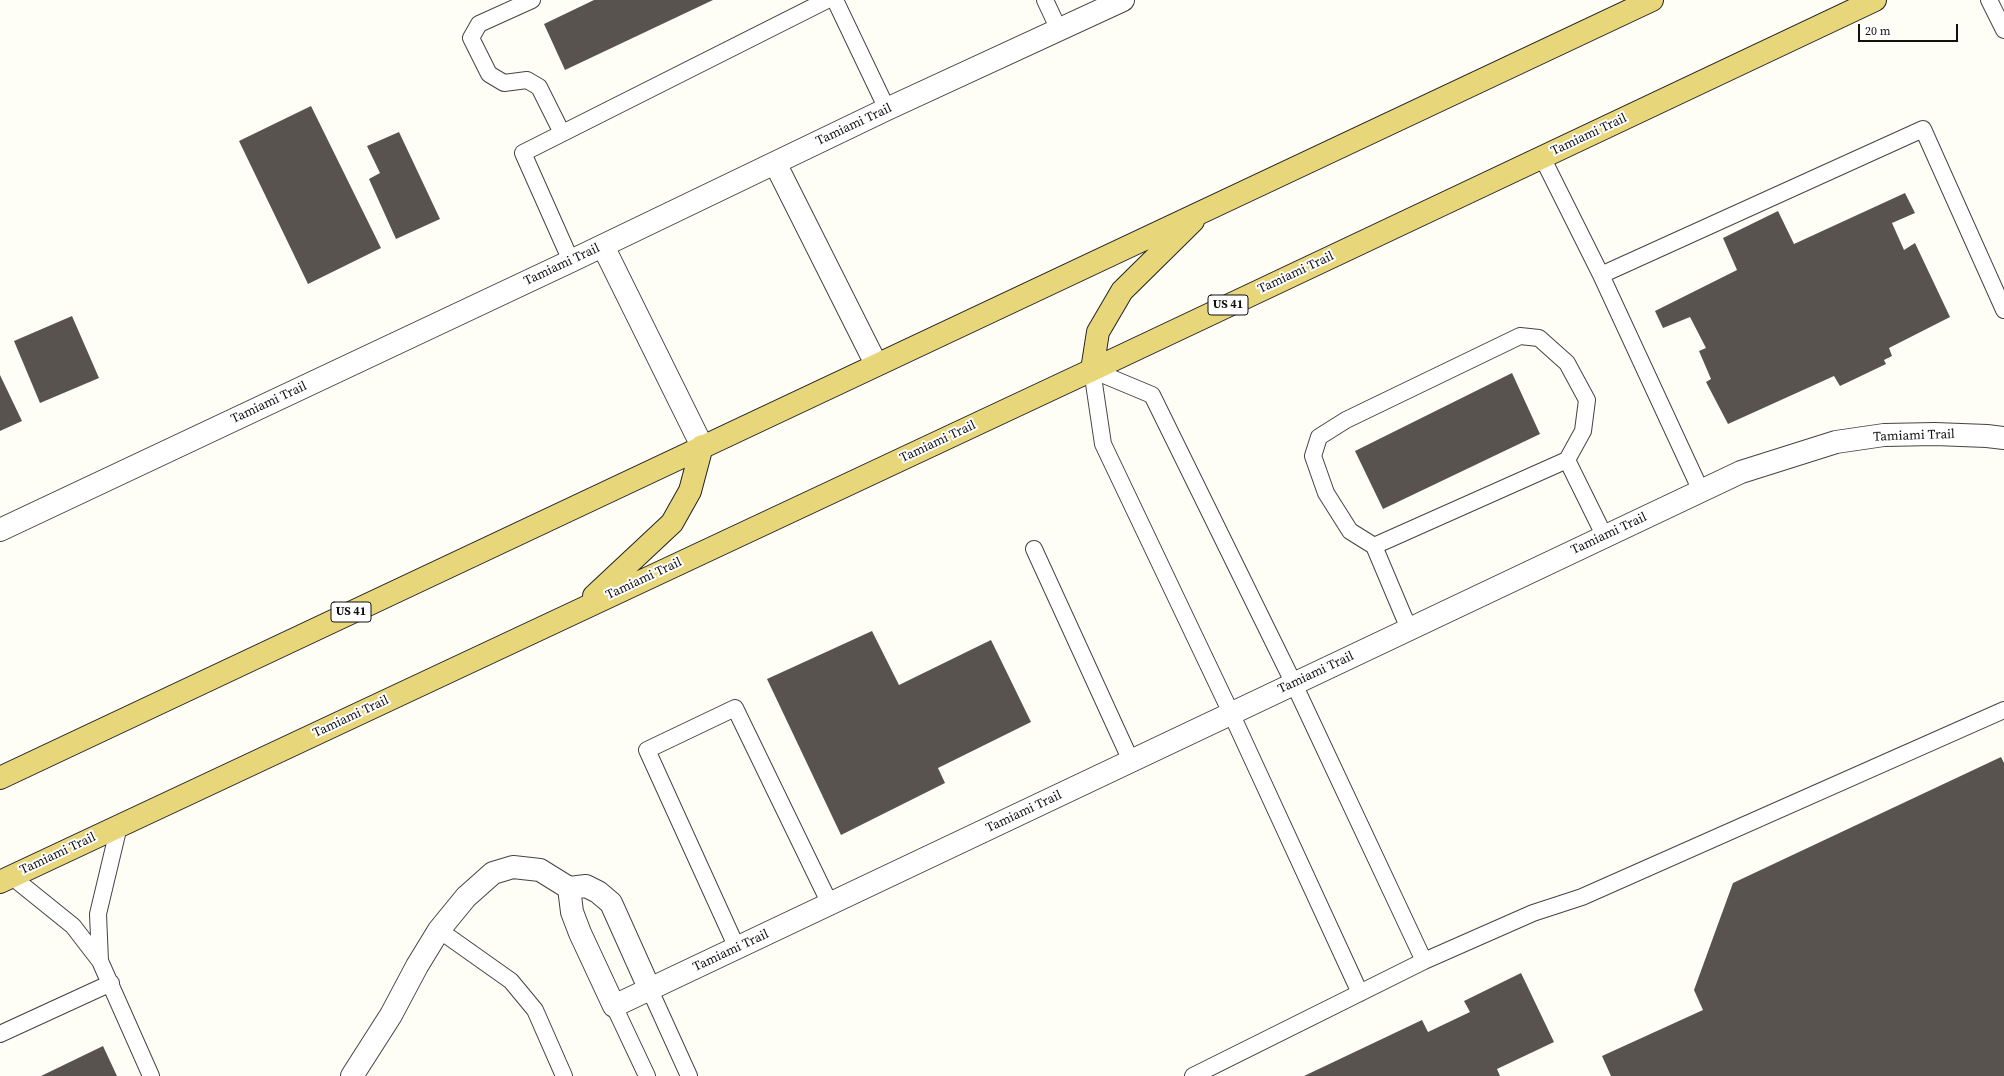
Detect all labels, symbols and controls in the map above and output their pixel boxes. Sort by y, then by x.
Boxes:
scale bar [1860,16,1960,42]
text: 20 m [1865,23,1891,39]
street label: Tamiami Trail [814,101,894,149]
street label: Tamiami Trail [1549,111,1629,159]
street label: Tamiami Trail [522,241,602,289]
street label: Tamiami Trail [1256,249,1336,297]
road number: US 41 [1208,295,1248,315]
street label: Tamiami Trail [229,379,309,427]
street label: Tamiami Trail [898,418,978,466]
street label: Tamiami Trail [1873,427,1955,445]
street label: Tamiami Trail [1569,510,1649,558]
street label: Tamiami Trail [604,555,684,603]
road number: US 41 [331,602,371,622]
street label: Tamiami Trail [1276,649,1356,697]
street label: Tamiami Trail [311,693,391,741]
street label: Tamiami Trail [984,788,1064,836]
street label: Tamiami Trail [18,830,98,878]
street label: Tamiami Trail [691,927,771,975]

